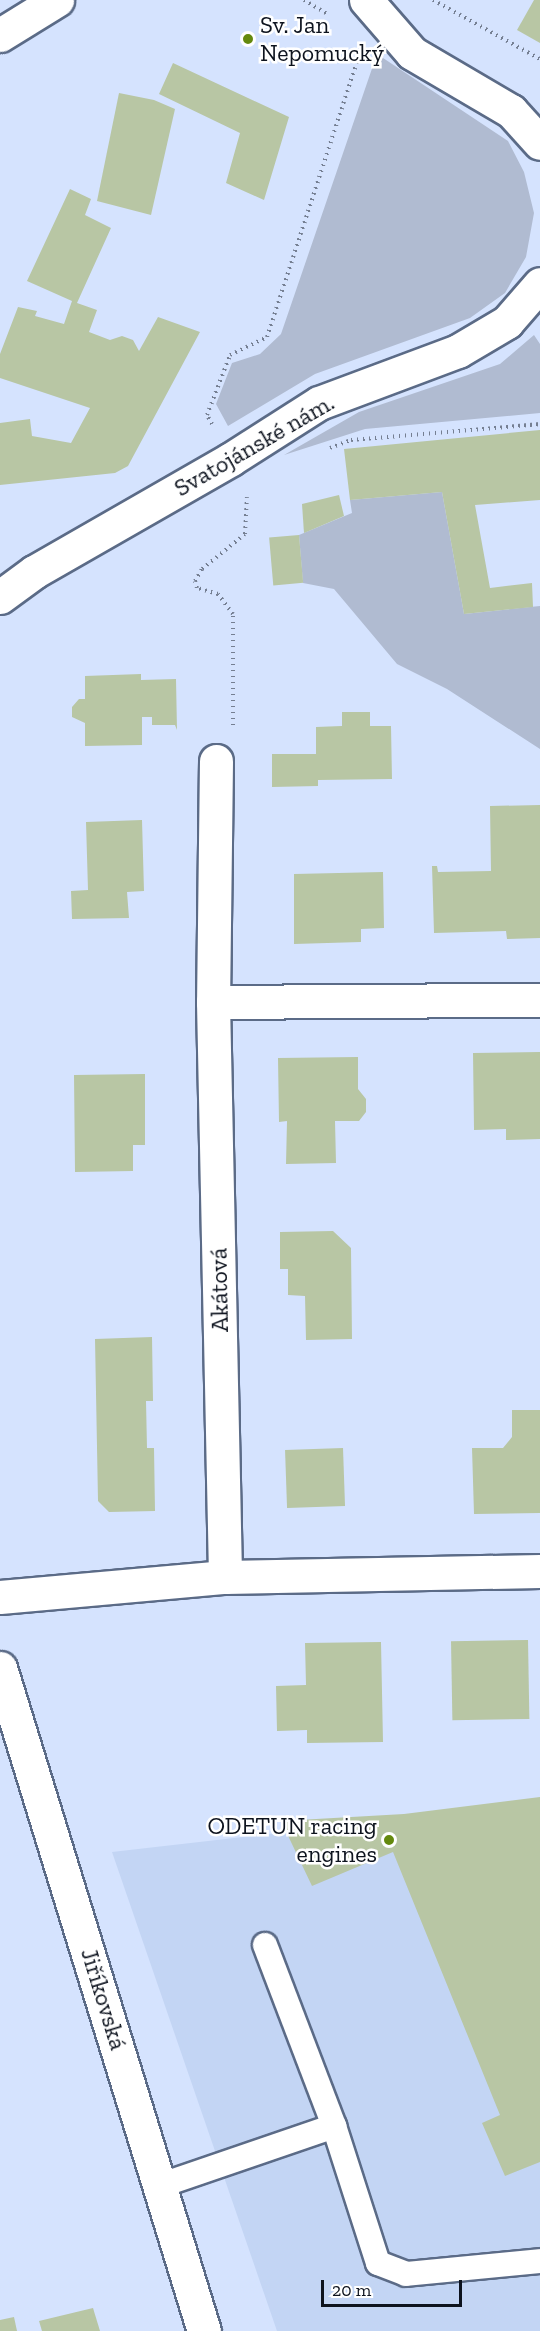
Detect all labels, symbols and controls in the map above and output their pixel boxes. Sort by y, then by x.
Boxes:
place label: Sv. Jan Nepomucký [260,11,384,67]
marker: Sv. Jan Nepomucký [241,32,255,46]
street label: Svatojánské nám. [169,388,339,502]
street label: Akátová [204,1248,234,1332]
place label: ODETUN racing engines [207,1812,377,1868]
marker: ODETUN racing engines [382,1833,396,1847]
street label: Jiříkovská [75,1945,133,2053]
scale bar [324,2268,465,2306]
text: 20 m [332,2279,371,2301]

